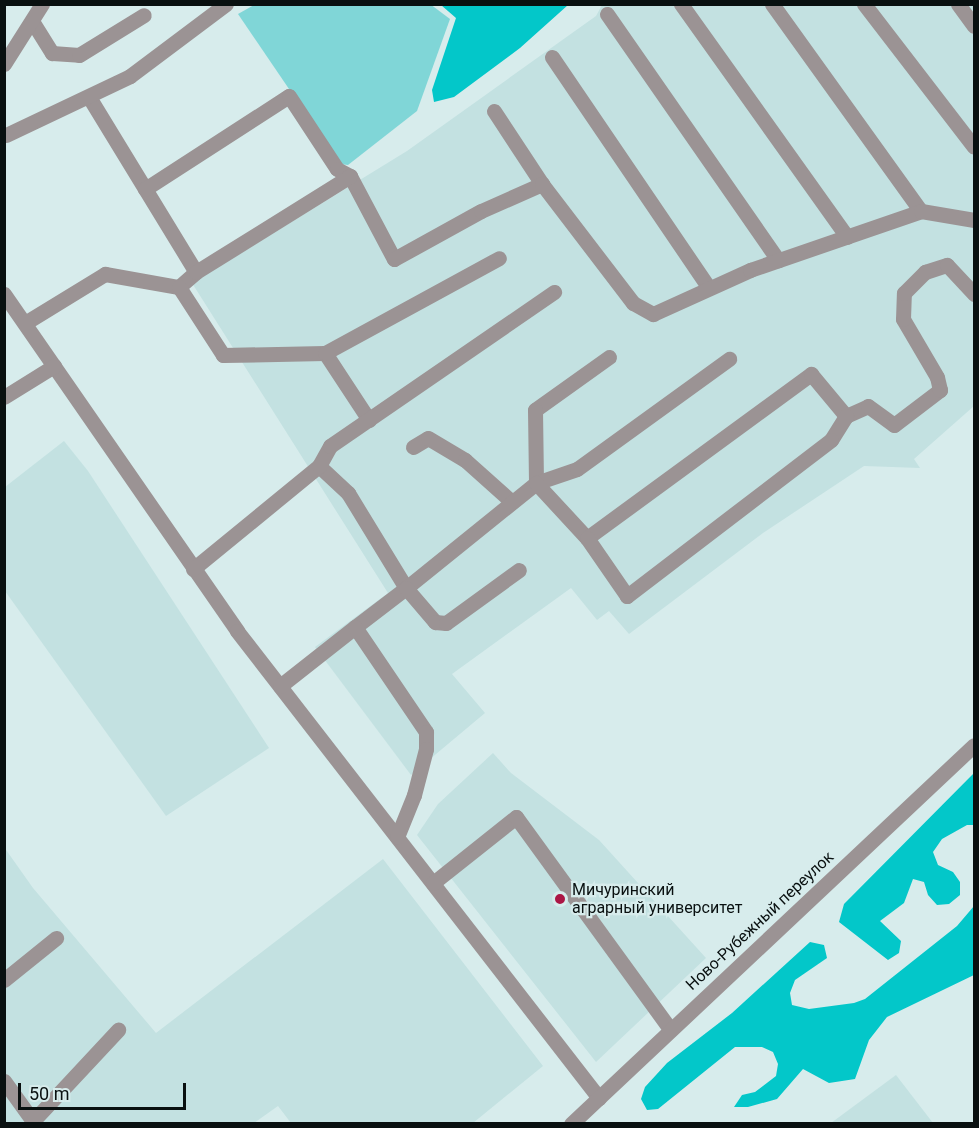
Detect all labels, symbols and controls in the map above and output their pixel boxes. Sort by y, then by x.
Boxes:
street label: Ново-Рубежный переулок [682,848,838,994]
place label: Мичуринский аграрный университет [572,880,742,918]
marker: Мичуринский аграрный университет [553,892,567,906]
scale bar [21,1071,189,1109]
text: 50 m [29,1083,69,1104]

